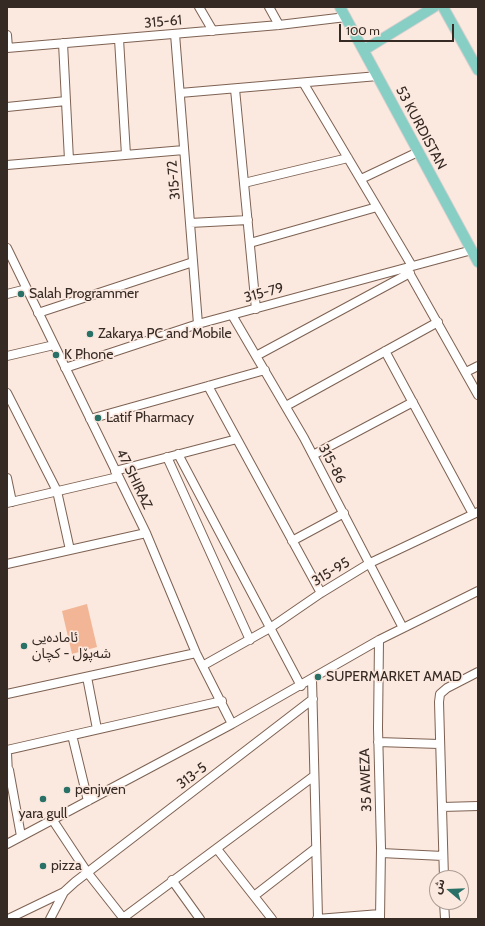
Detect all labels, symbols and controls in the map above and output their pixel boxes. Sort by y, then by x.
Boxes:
street label: 315-61 [143,12,183,32]
scale bar [341,16,456,42]
text: 100 m [346,23,380,38]
street label: 53 KURDISTAN [392,83,450,173]
street label: 315-72 [164,159,184,201]
street label: 315-79 [242,280,286,306]
place label: Salah Programmer [29,286,139,302]
marker: Salah Programmer [16,289,26,299]
place label: Zakarya PC and Mobile [98,326,232,342]
marker: Zakarya PC and Mobile [85,329,95,339]
place label: K Phone [64,347,113,363]
marker: K Phone [51,350,61,360]
place label: Latif Pharmacy [106,410,194,426]
marker: Latif Pharmacy [93,413,103,423]
street label: 315-86 [315,441,349,487]
street label: 47 SHIRAZ [112,446,156,512]
street label: 315-95 [309,554,353,590]
place label: ئامادەیی شەپۆل - کچان [32,630,111,662]
marker: ئامادەیی شەپۆل - کچان [19,641,29,651]
place label: SUPERMARKET AMAD [326,669,462,685]
marker: SUPERMARKET AMAD [313,672,323,682]
street label: 35 AWEZA [356,748,376,812]
street label: 313-5 [174,759,210,793]
place label: penjwen [75,782,126,798]
marker: penjwen [62,785,72,795]
marker: yara gull [38,794,48,804]
place label: yara gull [19,806,67,822]
place label: pizza [51,858,82,874]
marker: pizza [38,861,48,871]
north arrow [429,870,469,910]
text: ش [430,877,448,896]

